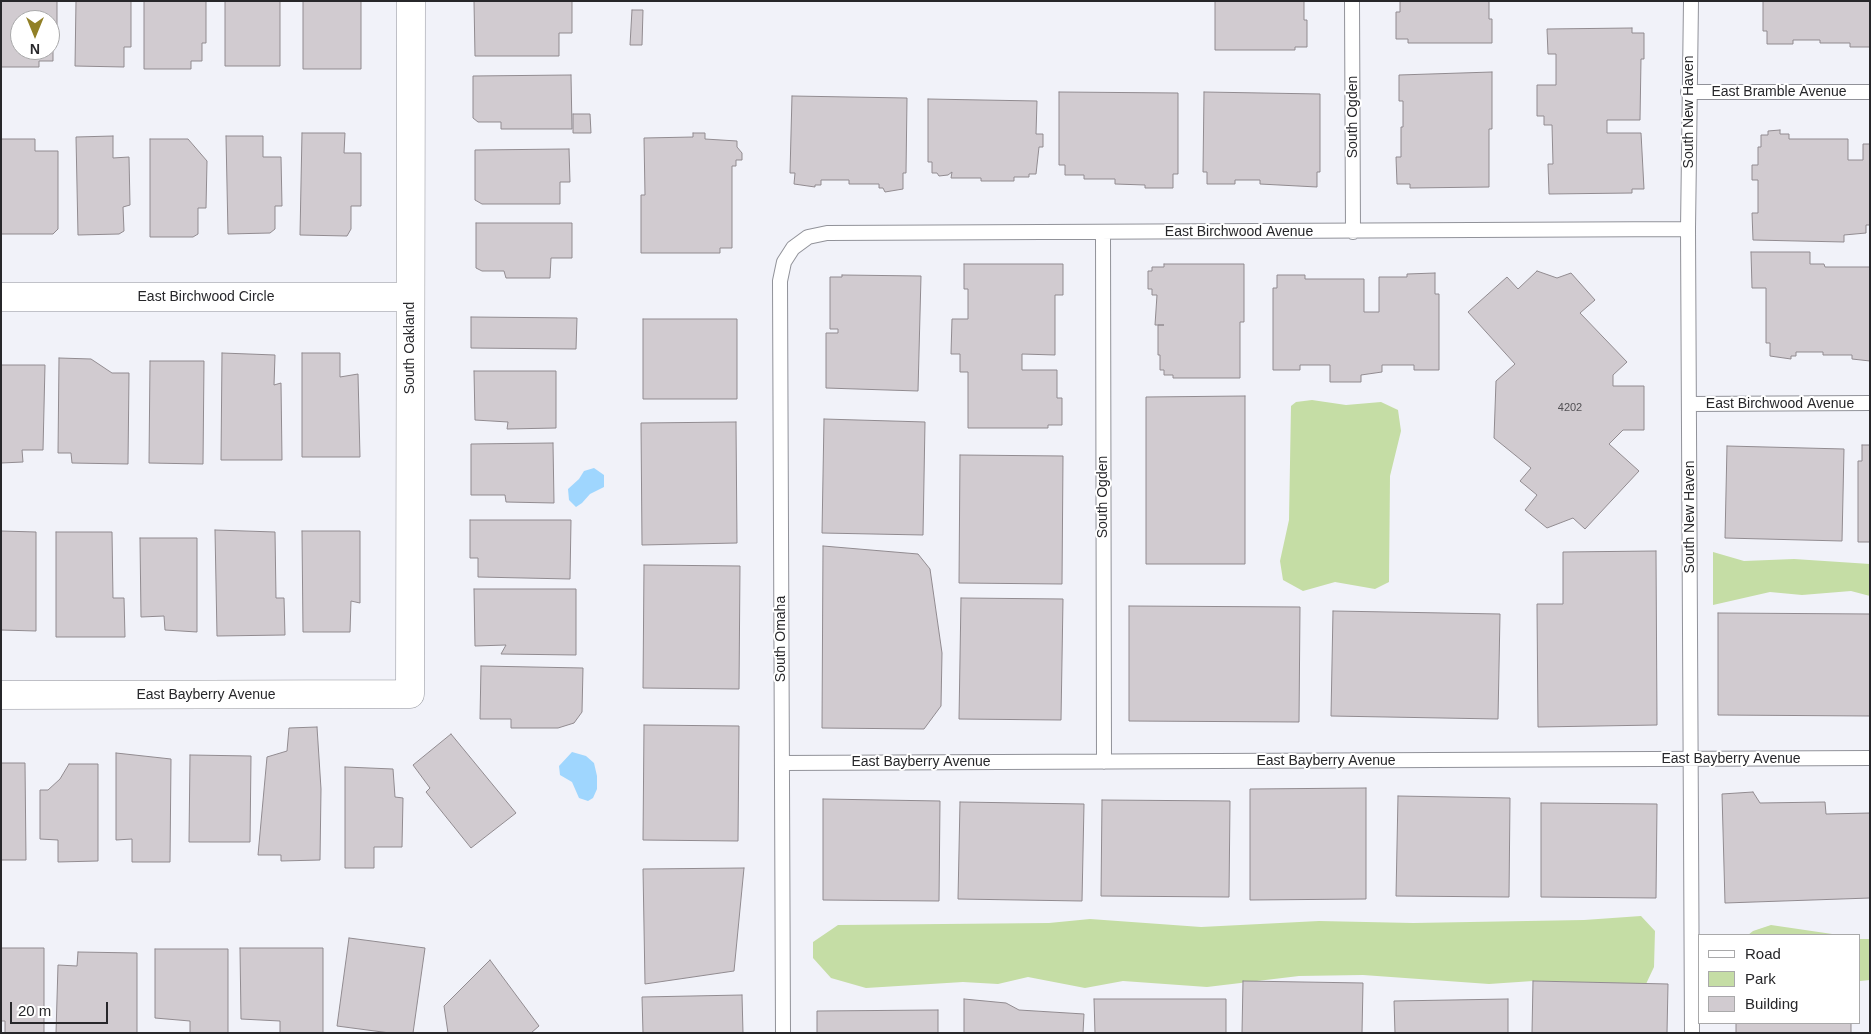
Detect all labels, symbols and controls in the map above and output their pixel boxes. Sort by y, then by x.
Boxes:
north arrow [10,10,60,60]
text: N [30,41,40,57]
street label: South New Haven [1681,56,1697,168]
street label: South Ogden [1345,76,1361,158]
street label: East Bramble Avenue [1711,84,1847,100]
street label: East Birchwood Avenue [1165,224,1313,240]
street label: East Birchwood Circle [138,289,274,305]
street label: South Oakland [402,302,418,394]
street label: East Birchwood Avenue [1706,396,1854,412]
house number: 4202 [1558,401,1582,415]
street label: South Ogden [1095,456,1111,538]
street label: South New Haven [1682,461,1698,573]
street label: South Omaha [773,596,789,682]
street label: East Bayberry Avenue [136,687,276,703]
street label: East Bayberry Avenue [1661,751,1801,767]
street label: East Bayberry Avenue [1256,753,1396,769]
street label: East Bayberry Avenue [851,754,991,770]
legend [1698,934,1861,1024]
text: Road [1745,945,1781,962]
text: Park [1745,970,1776,987]
scale bar [12,992,110,1024]
text: Building [1745,995,1798,1012]
text: 20 m [18,1002,51,1019]

